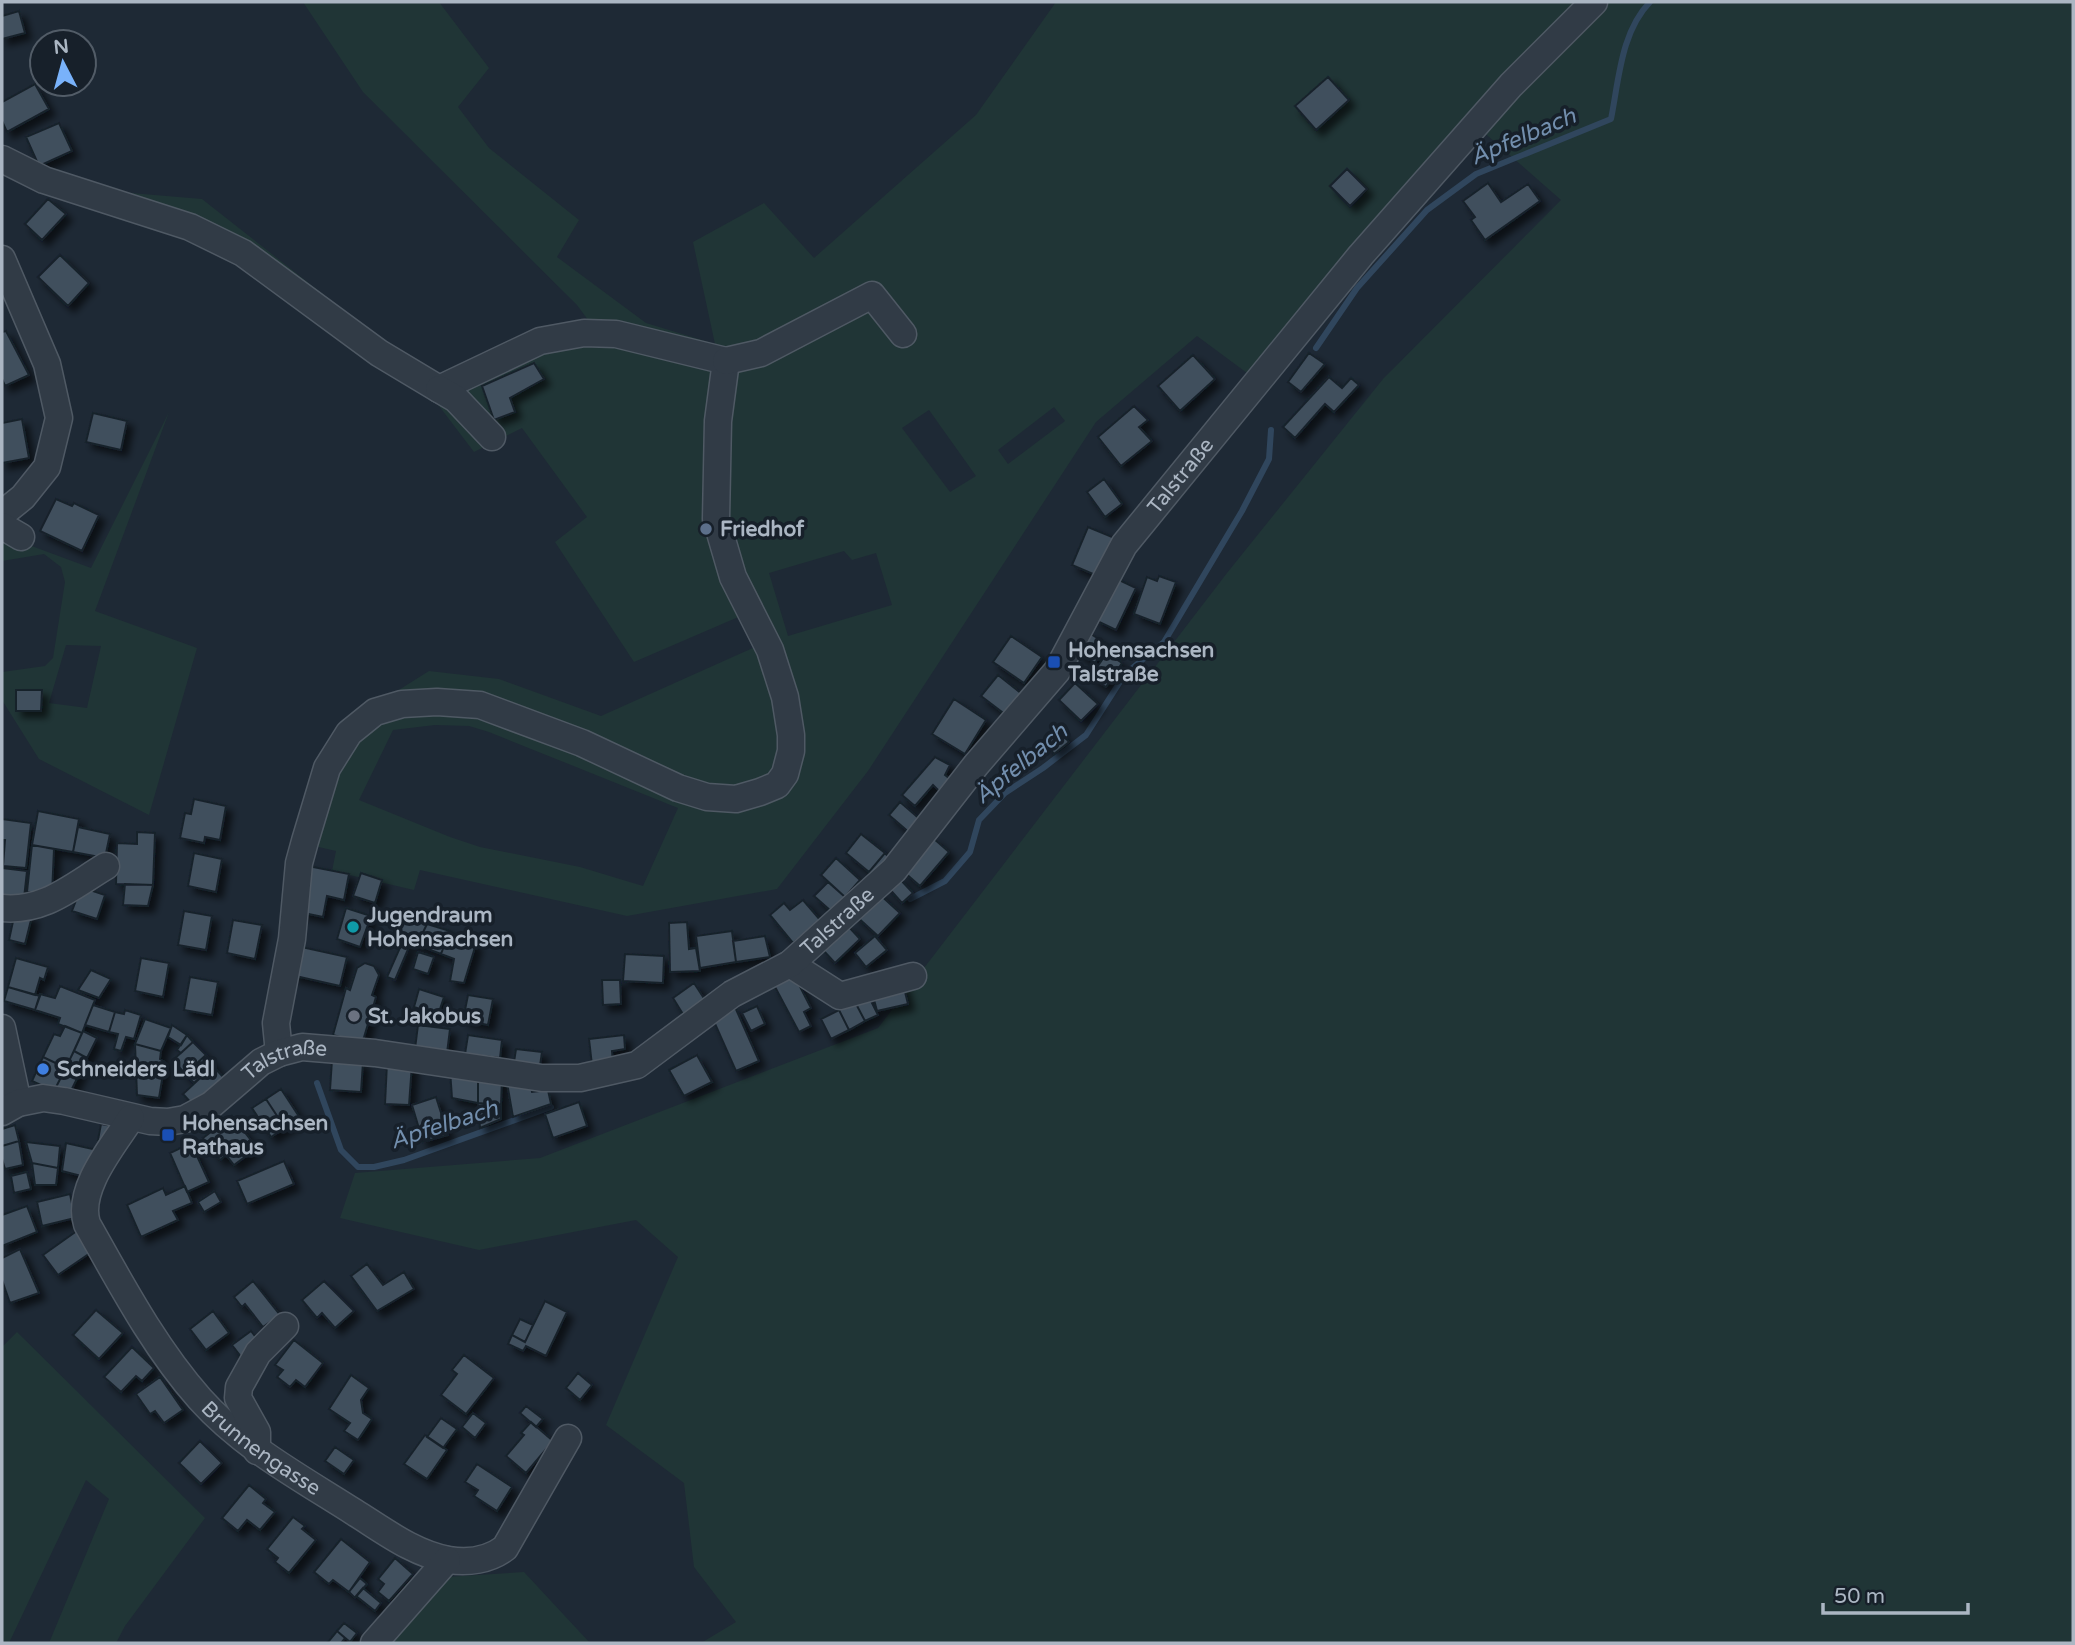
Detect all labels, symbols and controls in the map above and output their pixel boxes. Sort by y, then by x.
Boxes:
north arrow [28,28,98,98]
text: N [53,35,70,59]
water label: Äpfelbach [1466,102,1581,172]
street label: Talstraße [1142,433,1219,519]
place label: Friedhof [720,517,805,542]
marker: Friedhof [698,521,714,537]
place label: Hohensachsen Talstraße [1067,638,1214,687]
marker: Hohensachsen Talstraße [1046,654,1062,670]
water label: Äpfelbach [969,717,1074,810]
street label: Talstraße [795,882,879,961]
place label: Jugendraum Hohensachsen [366,903,513,952]
marker: Jugendraum Hohensachsen [345,919,361,935]
place label: St. Jakobus [368,1004,481,1029]
marker: St. Jakobus [346,1008,362,1024]
street label: Talstraße [237,1035,328,1085]
place label: Schneiders Lädl [57,1057,215,1082]
marker: Schneiders Lädl [35,1061,51,1077]
water label: Äpfelbach [386,1094,503,1156]
place label: Hohensachsen Rathaus [182,1111,328,1160]
marker: Hohensachsen Rathaus [160,1127,176,1143]
street label: Brunnengasse [196,1396,326,1501]
scale bar [1823,1572,1968,1616]
text: 50 m [1834,1584,1885,1609]

